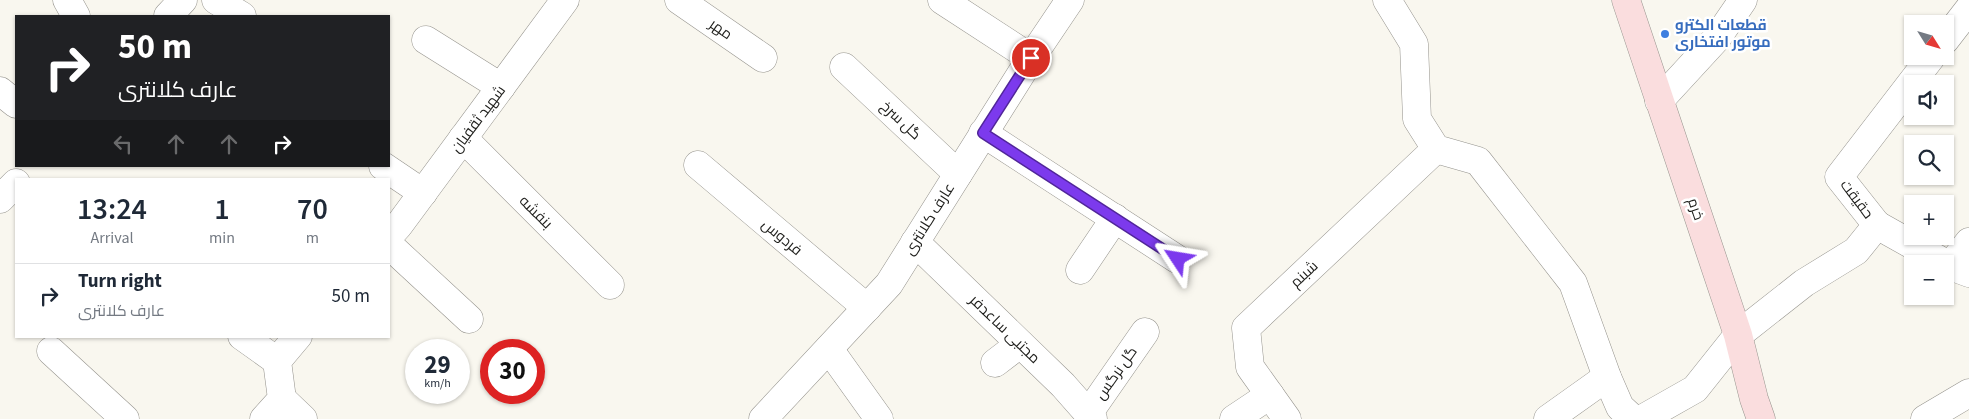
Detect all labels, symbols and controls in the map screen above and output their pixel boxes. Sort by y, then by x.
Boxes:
street label: مهر [704,13,737,45]
place label: قطعات الکترو موتور افتخاری [1675,15,1771,53]
north arrow [1904,15,1954,65]
map controls [1904,15,1954,305]
text: 50 m [118,22,192,72]
marker: قطعات الکترو موتور افتخاری [1659,28,1671,40]
icon: right [35,35,100,100]
pin [1010,37,1052,79]
icon: arrive [1017,44,1045,72]
text: عارف کلانتری [118,74,238,106]
button: sound [1904,75,1954,125]
street label: شهید ثقفیان [446,81,511,157]
street label: گل سرخ [876,96,926,145]
icon: left [109,130,137,158]
icon: ahead [162,130,190,158]
icon: ahead [215,130,243,158]
icon: right [268,130,296,158]
button: search [1904,135,1954,185]
street label: حقیقت [1835,175,1878,223]
street label: عارف کلانتری [899,179,960,259]
text: 13:24 [77,188,147,231]
text: 1 [214,188,230,231]
text: 70 [297,188,328,231]
street label: بنفشه [514,191,557,234]
street label: خرم [1682,195,1709,223]
button: + [1904,195,1954,245]
street label: فردوس [757,214,807,261]
text: Arrival [91,227,134,249]
text: min [209,227,235,249]
text: m [306,227,319,249]
position arrow [1151,232,1203,284]
button: − [1904,255,1954,305]
street label: شبنم [1286,256,1323,293]
text: Turn right [78,268,162,295]
icon: right [35,282,63,310]
text: 50 m [332,283,370,310]
street label: مجتبی ساعدفر [964,289,1045,369]
text: عارف کلانتری [78,300,165,322]
speed limit sign: 30 [480,339,545,404]
street label: گل نرگس [1090,342,1142,404]
text: 29 [424,347,451,383]
text: km/h [424,375,451,392]

